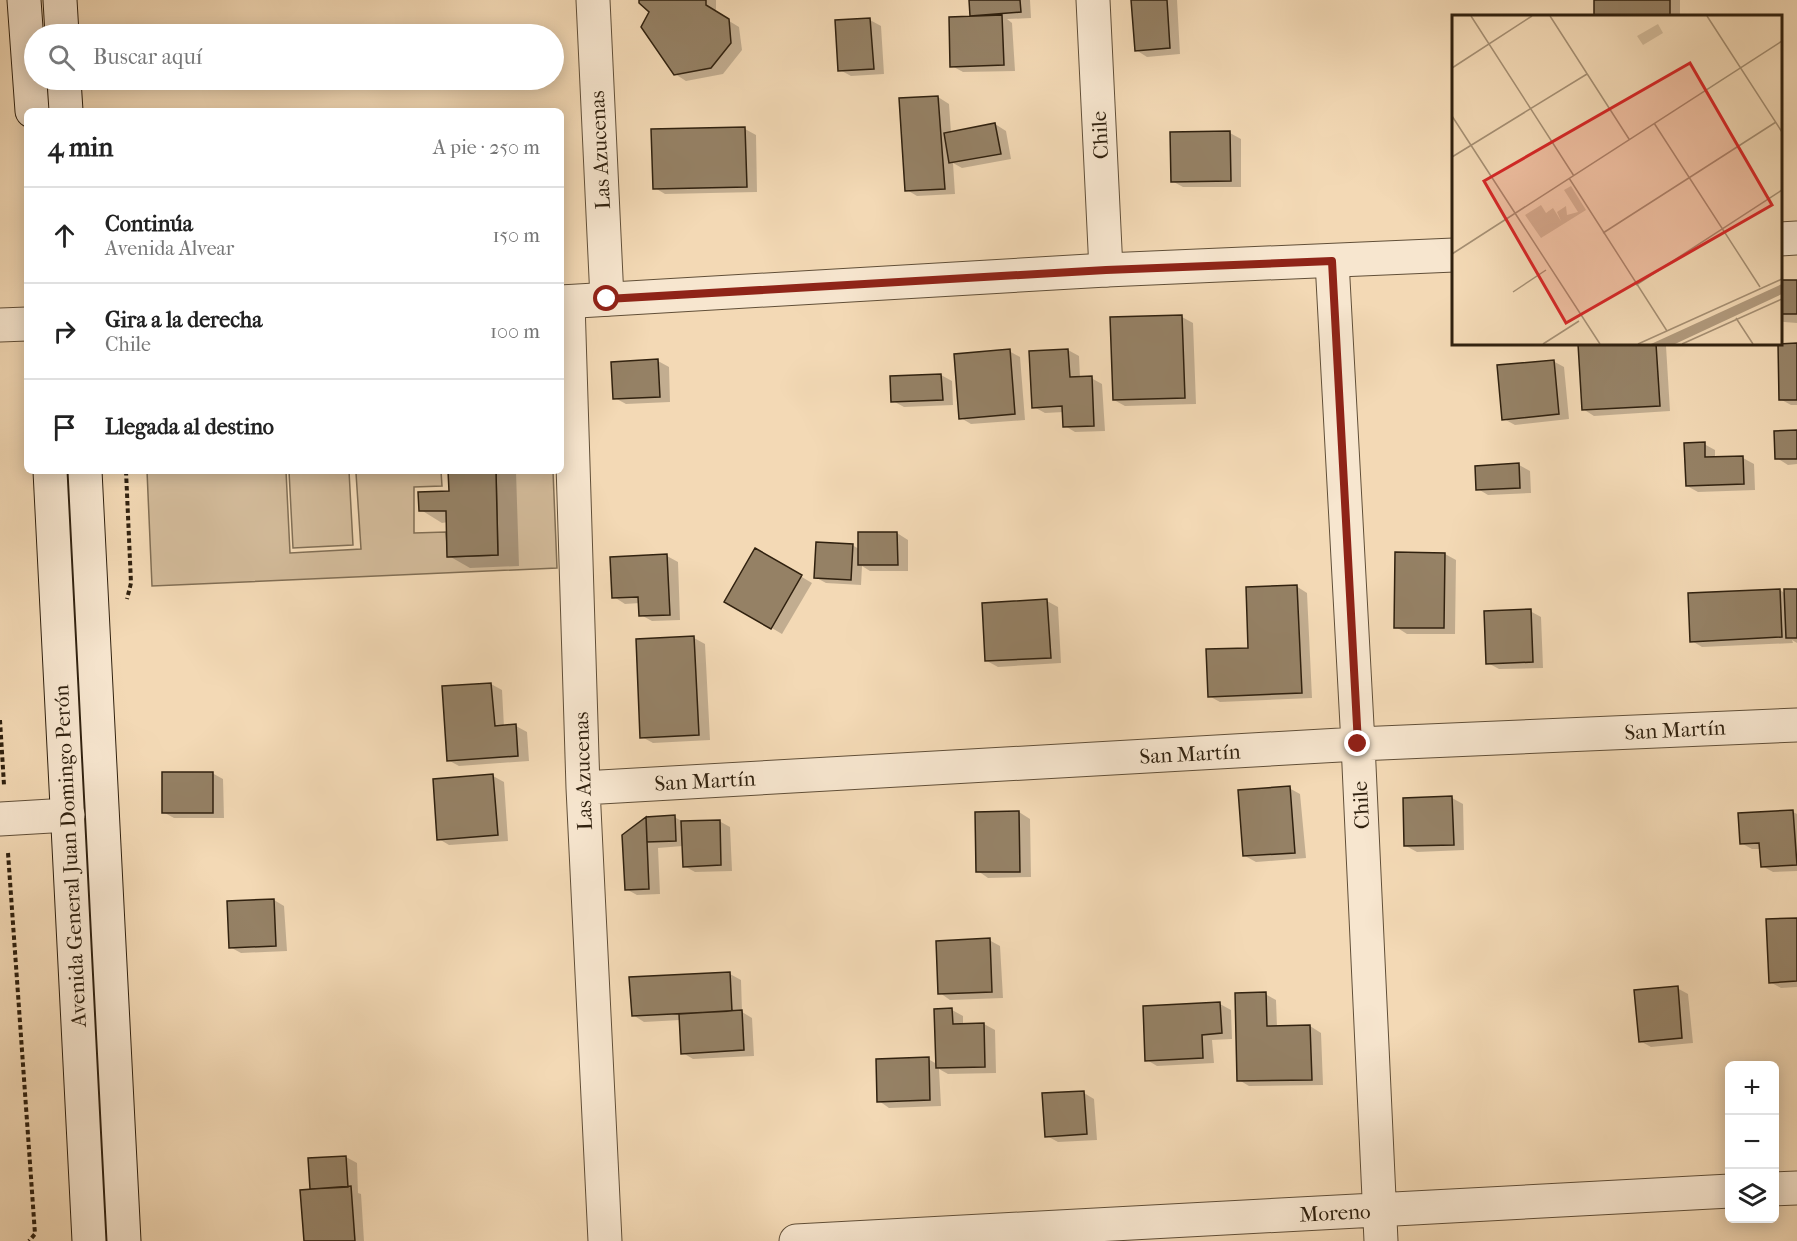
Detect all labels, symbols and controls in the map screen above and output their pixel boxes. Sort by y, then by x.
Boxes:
inset map [1452,15,1782,345]
search box [24,24,564,90]
icon: search [45,41,78,74]
text: Buscar aquí [93,44,202,70]
street label: Las Azucenas [585,90,615,210]
street label: Chile [1087,110,1113,160]
text: 4 min [48,132,113,163]
text: A pie · 250 m [433,136,540,159]
text: Continúa [105,211,193,237]
icon: ahead [48,219,81,252]
text: 150 m [492,224,540,247]
text: Avenida Alvear [105,237,234,260]
route start [593,285,619,311]
text: Gira a la derecha [105,307,262,333]
icon: right [48,315,81,348]
text: 100 m [490,320,540,343]
text: Chile [105,333,151,356]
icon: arrive [48,411,81,444]
text: Llegada al destino [105,414,274,440]
street label: Avenida General Juan Domingo Perón [49,684,91,1029]
street label: Las Azucenas [569,711,597,831]
street label: San Martín [1624,715,1726,745]
route end [1344,730,1370,756]
street label: San Martín [1139,739,1241,769]
street label: San Martín [654,766,756,796]
street label: Chile [1348,780,1374,830]
map controls [1725,1061,1779,1223]
button: + [1725,1061,1779,1115]
button: − [1725,1115,1779,1169]
button: layers [1725,1169,1779,1223]
street label: Moreno [1299,1199,1371,1227]

